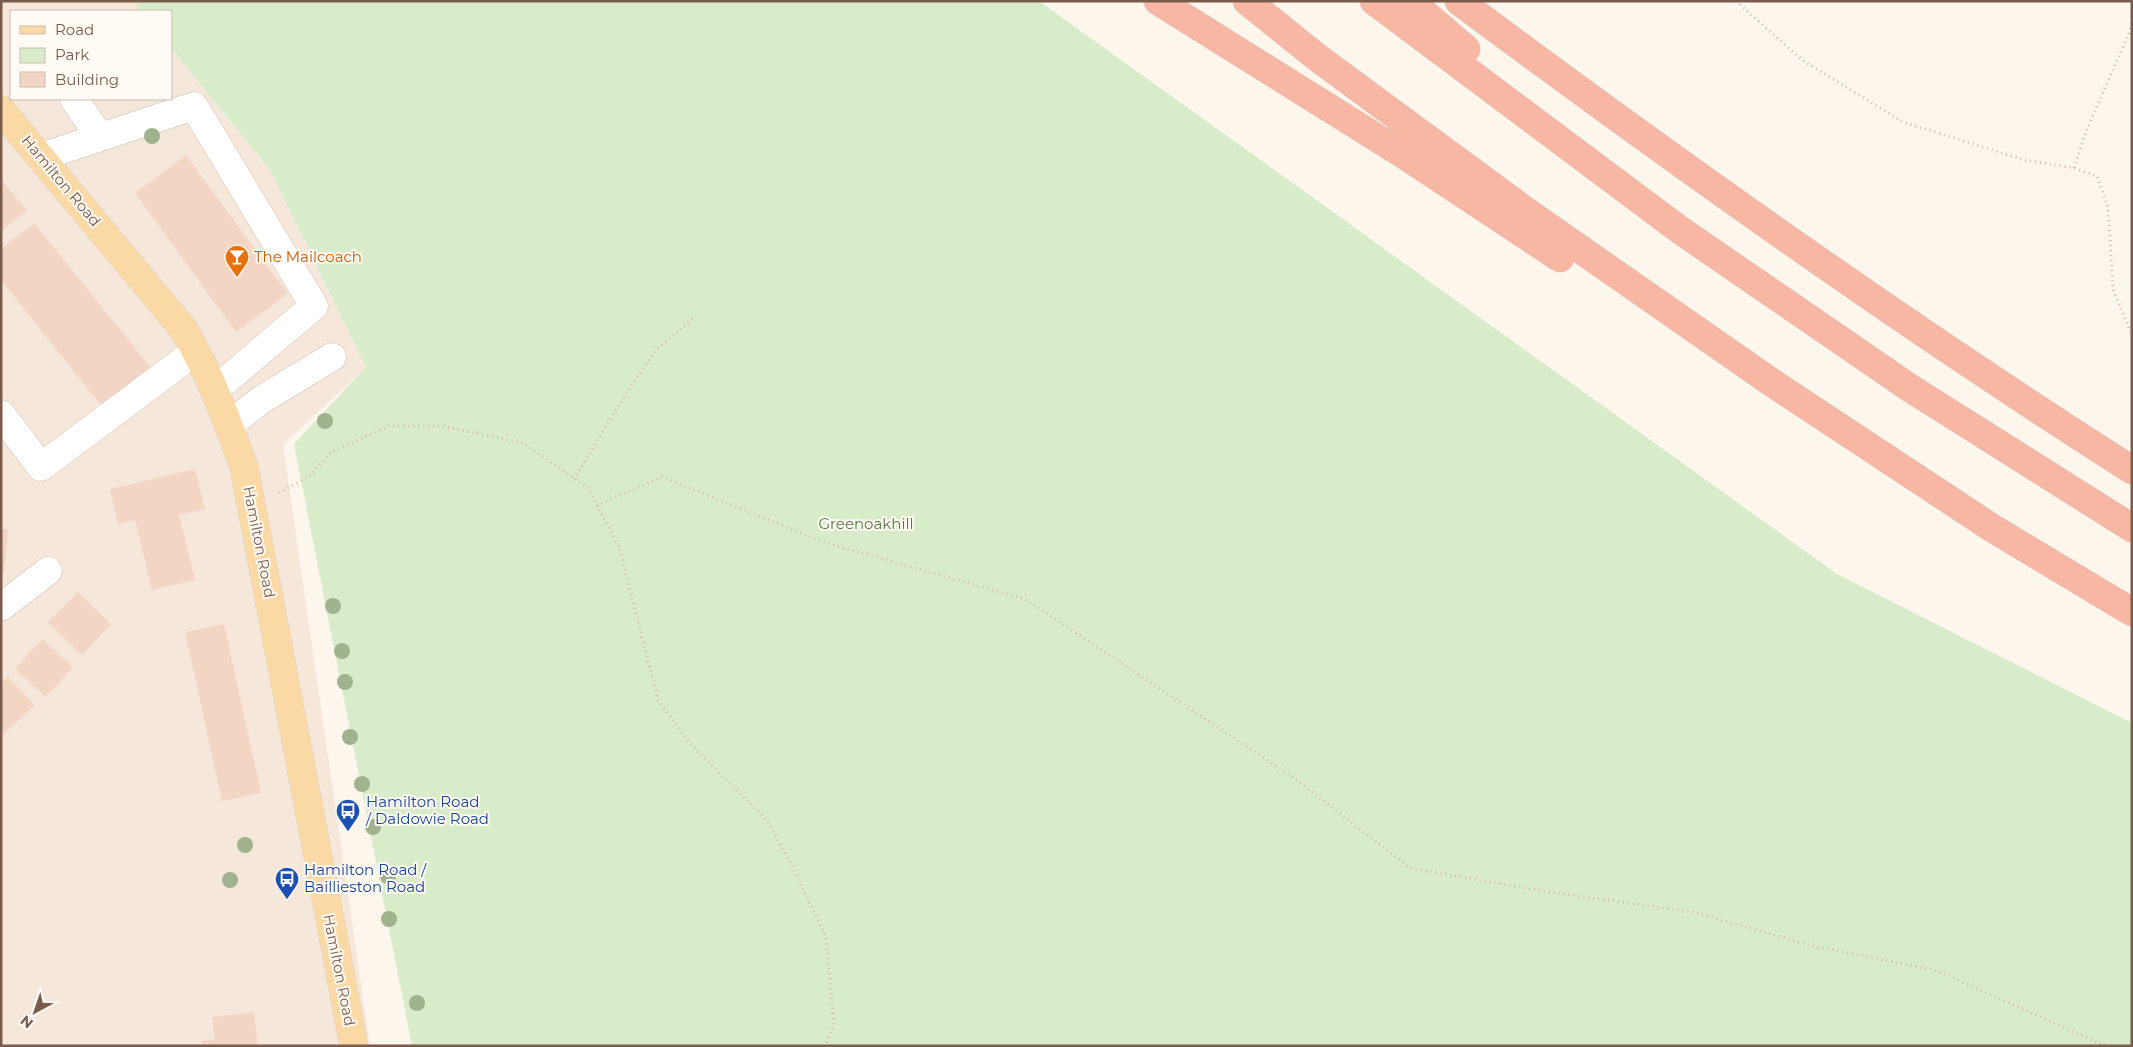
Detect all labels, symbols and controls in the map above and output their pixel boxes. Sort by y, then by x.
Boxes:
legend [10,10,172,100]
text: Road [55,20,94,39]
text: Park [55,45,89,64]
text: Building [55,70,119,89]
street label: Hamilton Road [18,131,105,230]
bar icon: The Mailcoach [224,244,250,278]
place label: The Mailcoach [254,247,362,266]
street label: Hamilton Road [239,484,280,599]
park label: Greenoakhill [818,514,914,533]
place label: Hamilton Road / Daldowie Road [365,792,489,828]
bus stop icon: Hamilton Road / Daldowie Road [335,798,361,832]
place label: Hamilton Road / Baillieston Road [304,860,427,896]
bus stop icon: Hamilton Road / Baillieston Road [274,866,300,900]
street label: Hamilton Road [319,912,360,1027]
north arrow [10,987,60,1037]
text: N [17,1011,37,1032]

